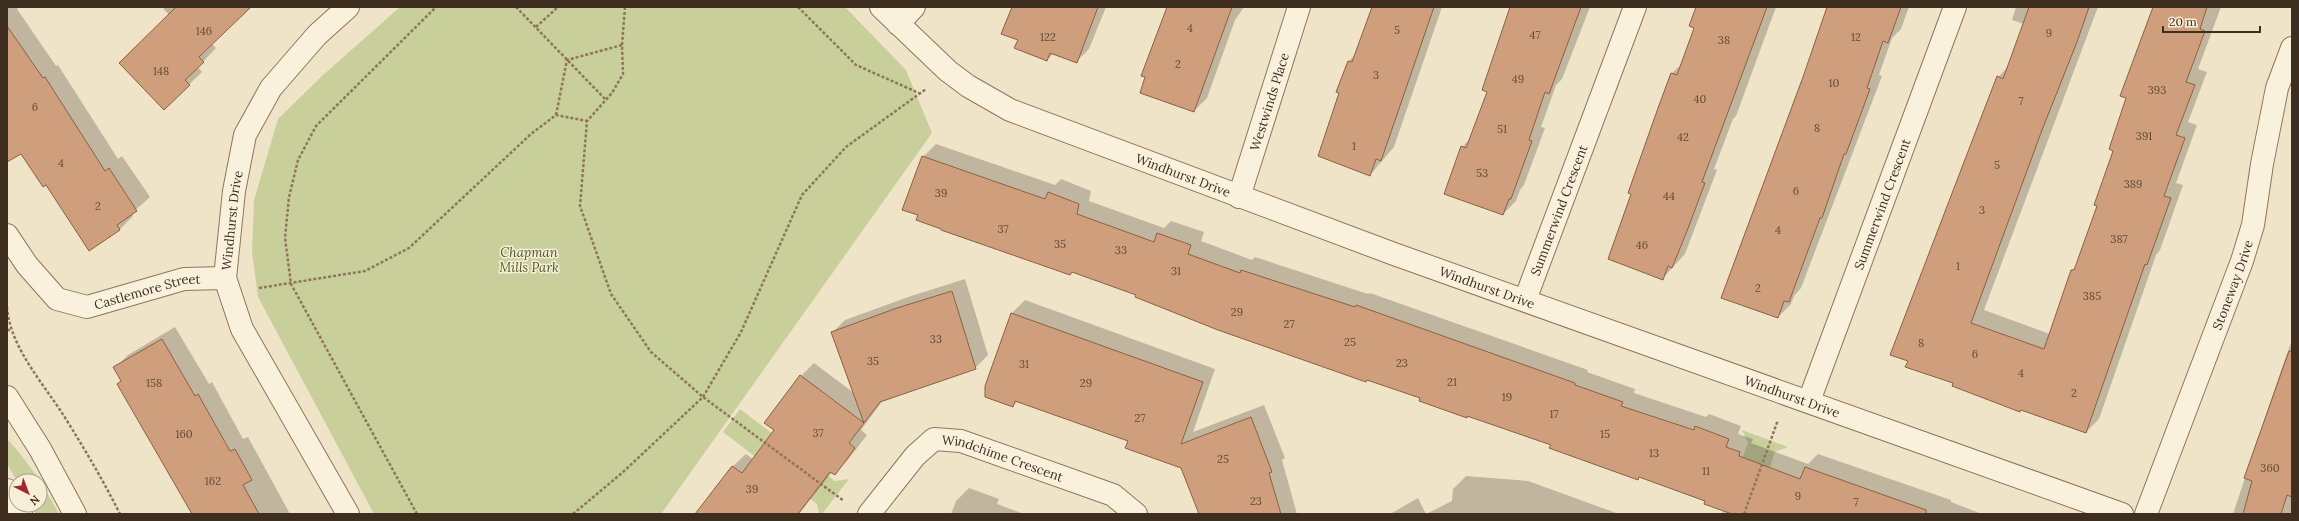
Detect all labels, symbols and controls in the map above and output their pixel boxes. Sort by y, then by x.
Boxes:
scale bar [2163,8,2260,34]
text: 20 m [2169,14,2197,29]
house number: 4 [1187,21,1193,35]
house number: 5 [1394,23,1400,37]
house number: 146 [196,24,212,38]
house number: 9 [2046,26,2052,40]
house number: 47 [1529,28,1541,42]
house number: 122 [1040,30,1056,44]
house number: 12 [1851,30,1861,44]
house number: 38 [1718,33,1730,47]
street label: Westwinds Place [1246,51,1293,153]
house number: 2 [1175,57,1181,71]
house number: 148 [153,64,169,78]
house number: 3 [1373,68,1379,82]
house number: 49 [1512,72,1524,86]
house number: 10 [1829,76,1840,90]
house number: 393 [2148,83,2166,97]
house number: 40 [1694,92,1707,106]
house number: 7 [2018,94,2024,108]
house number: 6 [32,100,38,114]
house number: 8 [1814,121,1820,135]
house number: 51 [1497,122,1507,136]
house number: 391 [2136,129,2152,143]
house number: 42 [1677,130,1689,144]
street label: Summerwind Crescent [1850,136,1915,272]
house number: 1 [1352,139,1356,153]
street label: Summerwind Crescent [1527,142,1592,278]
street label: Windhurst Drive [1133,150,1233,201]
house number: 4 [58,156,64,170]
house number: 5 [1994,158,2000,172]
house number: 53 [1476,166,1488,180]
street label: Windhurst Drive [218,169,247,271]
house number: 389 [2124,177,2142,191]
house number: 6 [1793,184,1799,198]
house number: 39 [935,186,947,200]
house number: 44 [1663,189,1675,203]
house number: 2 [95,199,101,213]
house number: 3 [1979,203,1985,217]
house number: 37 [998,222,1008,236]
house number: 4 [1775,223,1781,237]
house number: 387 [2110,232,2128,246]
house number: 35 [1054,237,1066,251]
house number: 46 [1636,238,1648,252]
street label: Stoneway Drive [2209,238,2257,332]
house number: 33 [1115,243,1127,257]
park label: Chapman Mills Park [499,244,559,276]
house number: 1 [1956,259,1960,273]
street label: Windhurst Drive [1437,263,1537,313]
house number: 31 [1171,264,1181,278]
street label: Castlemore Street [92,271,201,313]
house number: 2 [1755,281,1761,295]
house number: 385 [2083,289,2101,303]
house number: 29 [1231,305,1243,319]
house number: 27 [1284,317,1294,331]
house number: 33 [930,332,942,346]
house number: 25 [1344,335,1356,349]
house number: 8 [1918,336,1924,350]
house number: 6 [1972,347,1978,361]
house number: 35 [867,354,879,368]
house number: 23 [1396,356,1408,370]
house number: 31 [1019,357,1029,371]
house number: 4 [2018,366,2024,380]
street label: Windhurst Drive [1742,372,1842,422]
house number: 21 [1447,375,1457,389]
house number: 158 [146,376,162,390]
house number: 29 [1080,376,1092,390]
house number: 2 [2071,386,2077,400]
house number: 19 [1502,390,1512,404]
house number: 17 [1549,407,1559,421]
house number: 27 [1135,411,1145,425]
house number: 37 [813,426,823,440]
house number: 160 [175,427,193,441]
house number: 15 [1600,427,1610,441]
street label: Windchime Crescent [941,432,1065,486]
house number: 13 [1649,446,1659,460]
house number: 25 [1217,452,1229,466]
house number: 360 [2260,461,2280,475]
house number: 11 [1702,464,1710,478]
north arrow [8,473,48,513]
house number: 162 [205,474,221,488]
house number: 39 [746,482,758,496]
house number: 9 [1795,489,1801,503]
text: N [26,492,43,509]
house number: 23 [1250,494,1262,508]
house number: 7 [1853,495,1859,509]

